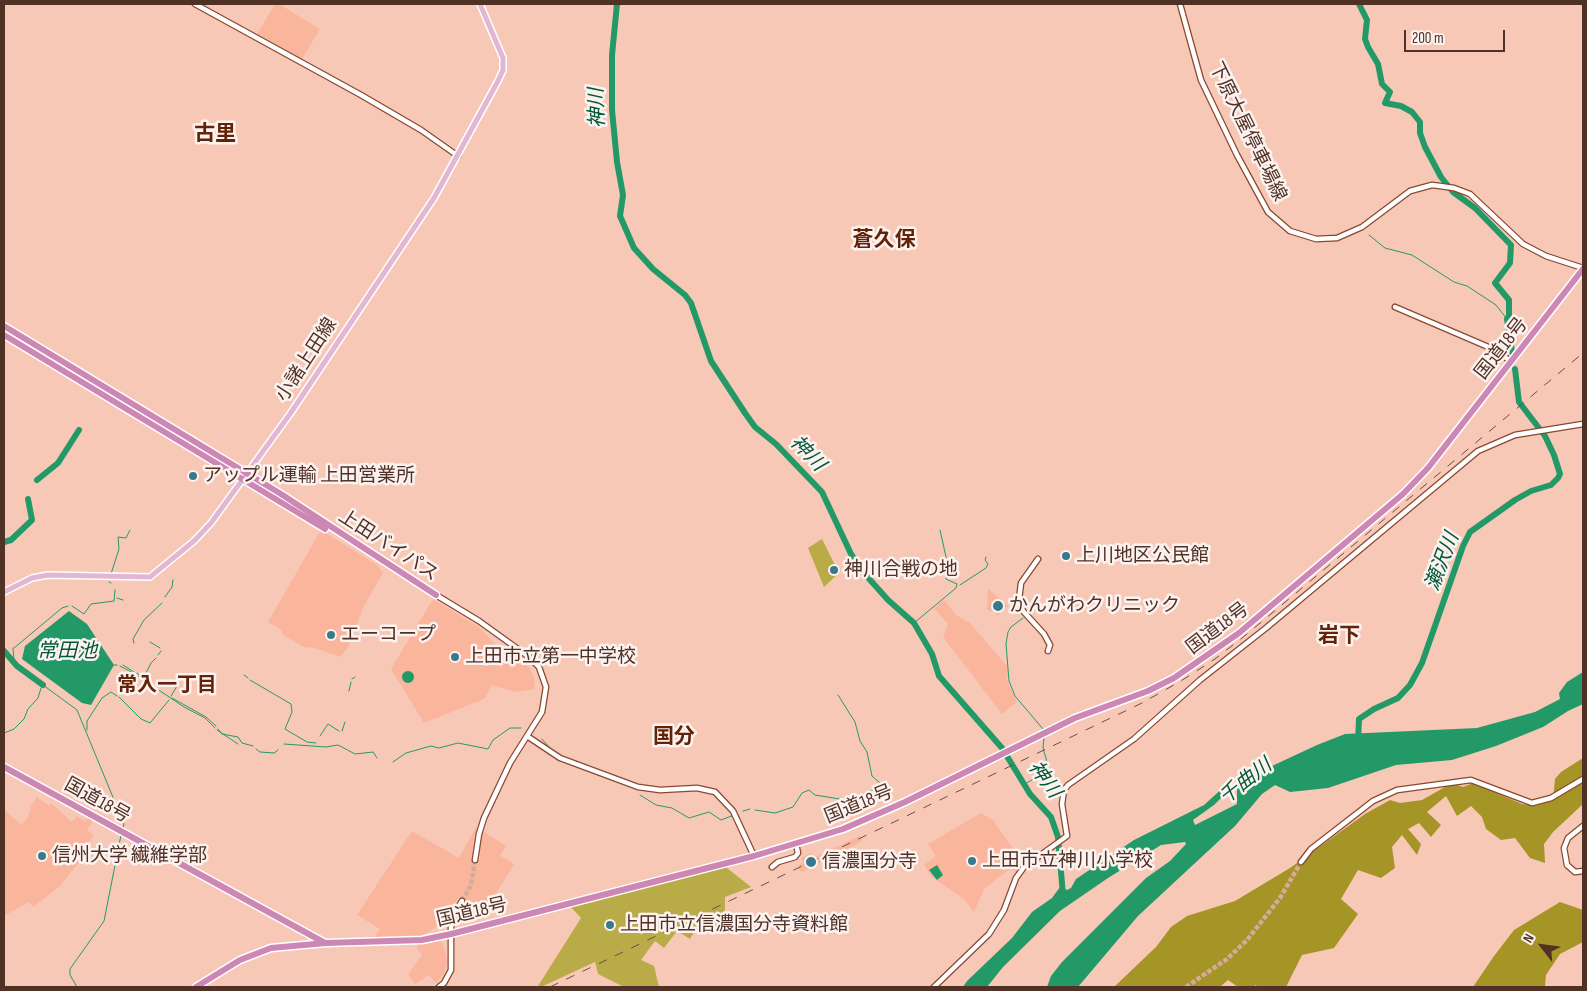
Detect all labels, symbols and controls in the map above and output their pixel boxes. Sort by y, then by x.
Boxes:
scale bar [1407,20,1508,52]
text: 200 m [1412,29,1444,48]
street label: 下原大屋停車場線 [1203,59,1291,205]
water label: 神川 [585,88,611,128]
district label: 古里 [194,122,236,148]
district label: 蒼久保 [853,228,915,254]
street label: 小諸上田線 [272,314,342,406]
street label: 国道18号 [1471,314,1533,384]
water label: 神川 [784,431,830,477]
place label: アップル運輸 上田営業所 [203,465,415,487]
marker: アップル運輸 上田営業所 [187,470,199,482]
street label: 上田バイパス [334,505,442,587]
water label: 瀬沢川 [1421,530,1465,594]
place label: 上川地区公民館 [1076,545,1209,567]
marker: 上川地区公民館 [1060,550,1072,562]
place label: 神川合戦の地 [844,559,958,581]
marker: 神川合戦の地 [828,564,840,576]
place label: かんがわクリニック [1009,595,1180,617]
street label: 国道18号 [1182,598,1254,660]
marker: かんがわクリニック [991,599,1005,613]
place label: エーコープ [341,624,436,646]
district label: 岩下 [1318,624,1360,650]
marker: エーコープ [325,629,337,641]
water label: 常田池 [37,640,97,664]
place label: 上田市立第一中学校 [465,646,636,668]
marker: 上田市立第一中学校 [449,651,461,663]
district label: 常入一丁目 [117,674,217,698]
district label: 国分 [653,725,695,751]
water label: 千曲川 [1215,754,1277,810]
water label: 神川 [1023,757,1065,803]
street label: 国道18号 [60,774,134,828]
street label: 国道18号 [821,781,897,829]
place label: 信州大学 繊維学部 [52,845,207,867]
marker: 信州大学 繊維学部 [36,850,48,862]
place label: 上田市立神川小学校 [982,850,1153,872]
place label: 信濃国分寺 [822,851,917,873]
marker: 信濃国分寺 [804,855,818,869]
marker: 上田市立神川小学校 [966,855,978,867]
street label: 国道18号 [434,894,510,932]
place label: 上田市立信濃国分寺資料館 [620,914,848,936]
marker: 上田市立信濃国分寺資料館 [604,919,616,931]
north arrow [1517,921,1567,971]
text: N [1519,931,1538,946]

